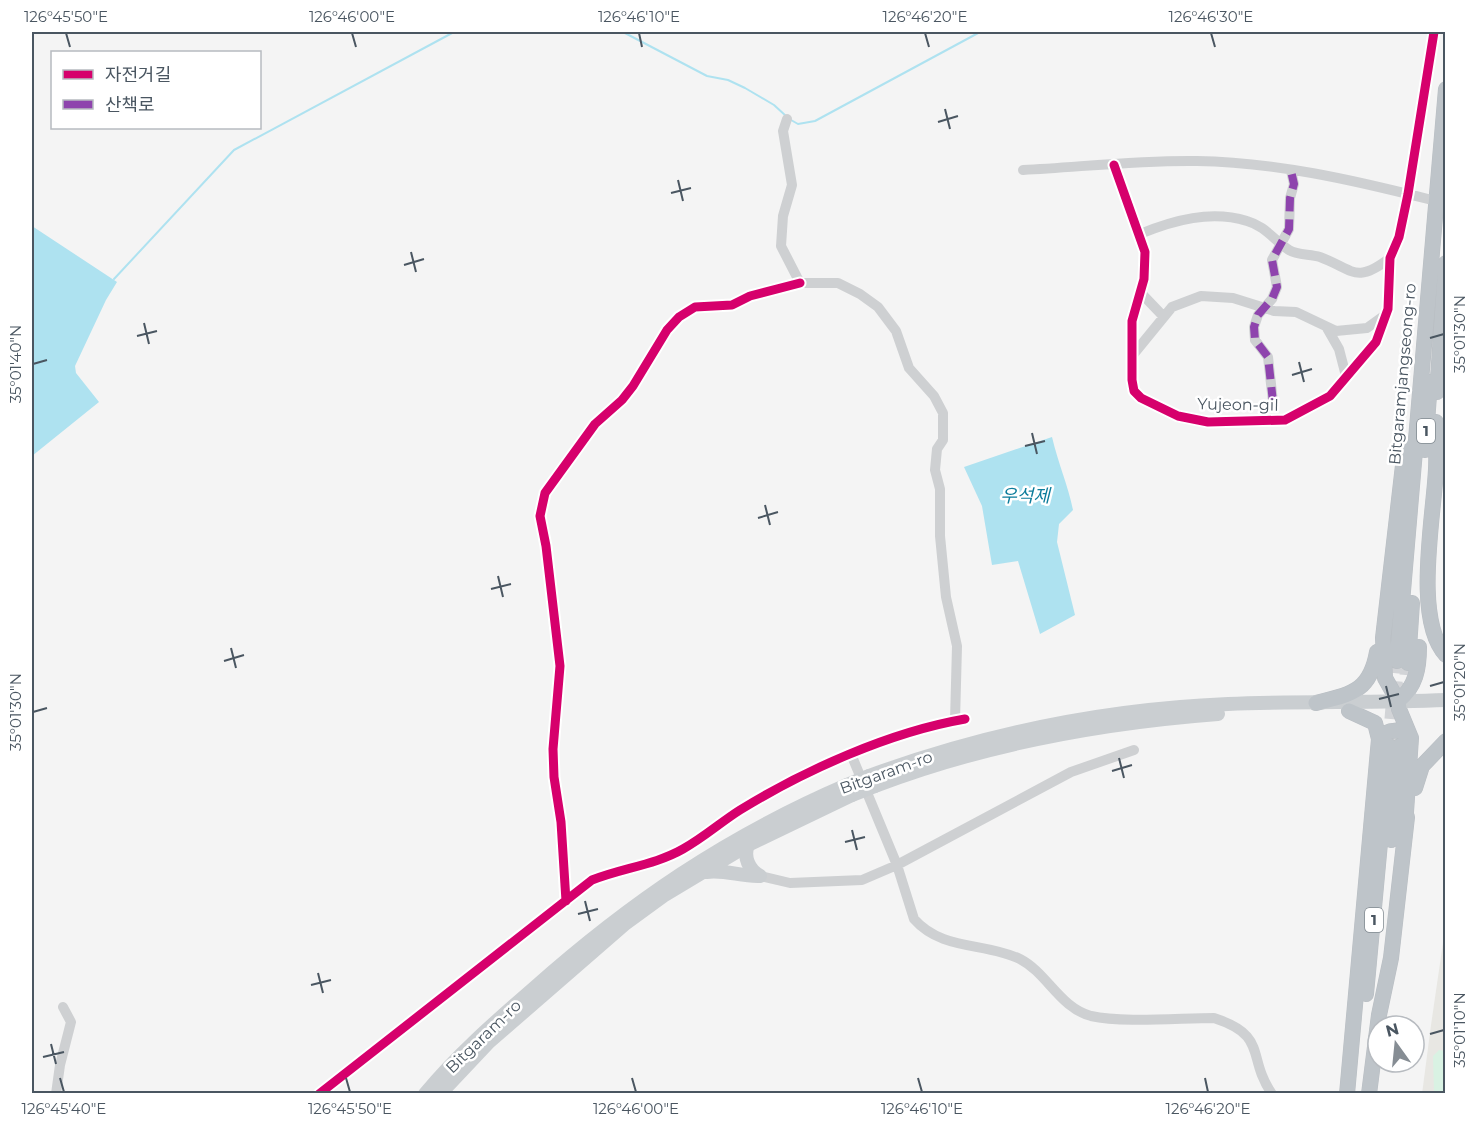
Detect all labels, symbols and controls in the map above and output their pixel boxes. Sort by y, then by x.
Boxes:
text: 126°45'50"E [24,7,108,26]
text: 126°46'00"E [309,7,395,26]
text: 126°46'10"E [598,7,680,26]
text: 126°46'20"E [883,7,967,26]
text: 126°46'30"E [1169,7,1253,26]
legend [51,51,261,129]
text: 자전거길 [105,64,171,86]
text: 산책로 [105,94,155,116]
street label: Bitgaramjangseong-ro [1385,282,1420,466]
text: 35°01'30"N [1450,295,1469,373]
text: 35°01'40"N [6,325,25,403]
street label: Yujeon-gil [1197,394,1279,415]
road number: 1 [1417,419,1435,443]
water label: 우석제 [1000,485,1052,507]
text: 35°01'20"N [1450,643,1469,721]
text: 35°01'30"N [6,673,25,751]
street label: Bitgaram-ro [837,747,935,798]
road number: 1 [1365,908,1383,932]
text: 35°01'10"N [1450,992,1469,1068]
street label: Bitgaram-ro [442,996,525,1077]
north arrow [1366,1014,1426,1074]
text: N [1384,1019,1401,1041]
text: 126°45'40"E [22,1099,106,1118]
text: 126°45'50"E [308,1099,392,1118]
text: 126°46'00"E [593,1099,679,1118]
text: 126°46'10"E [881,1099,963,1118]
text: 126°46'20"E [1166,1099,1250,1118]

